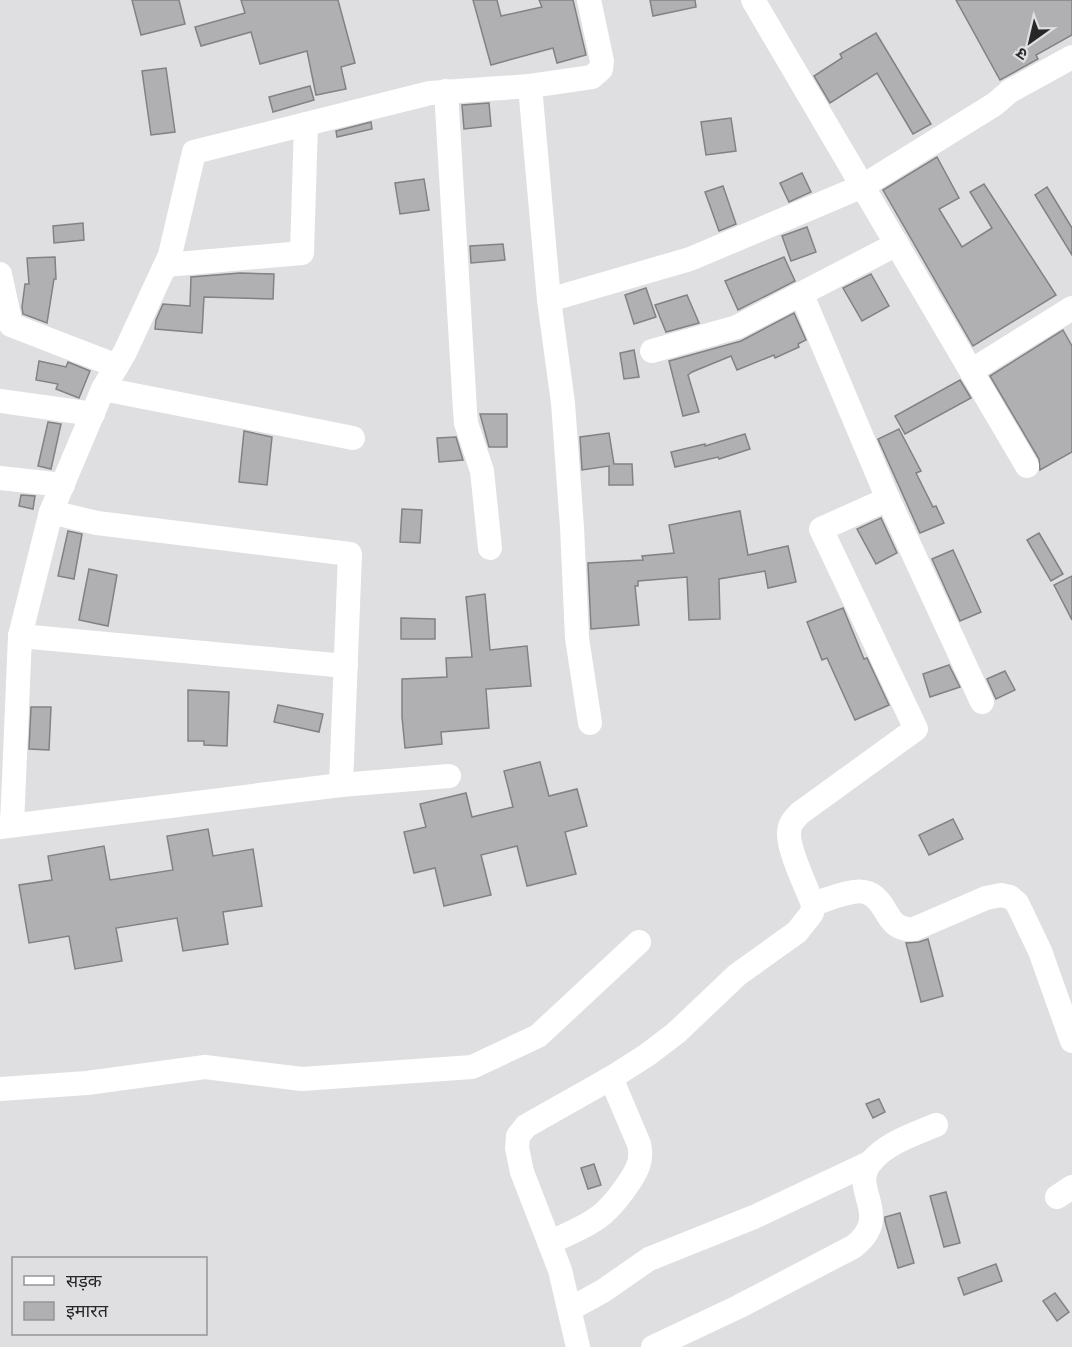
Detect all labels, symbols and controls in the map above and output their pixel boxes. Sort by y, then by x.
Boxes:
north arrow [1000,12,1060,72]
text: उ [1011,43,1031,66]
legend [12,1257,207,1335]
text: सड़क [66,1268,103,1292]
text: इमारत [66,1298,109,1322]

